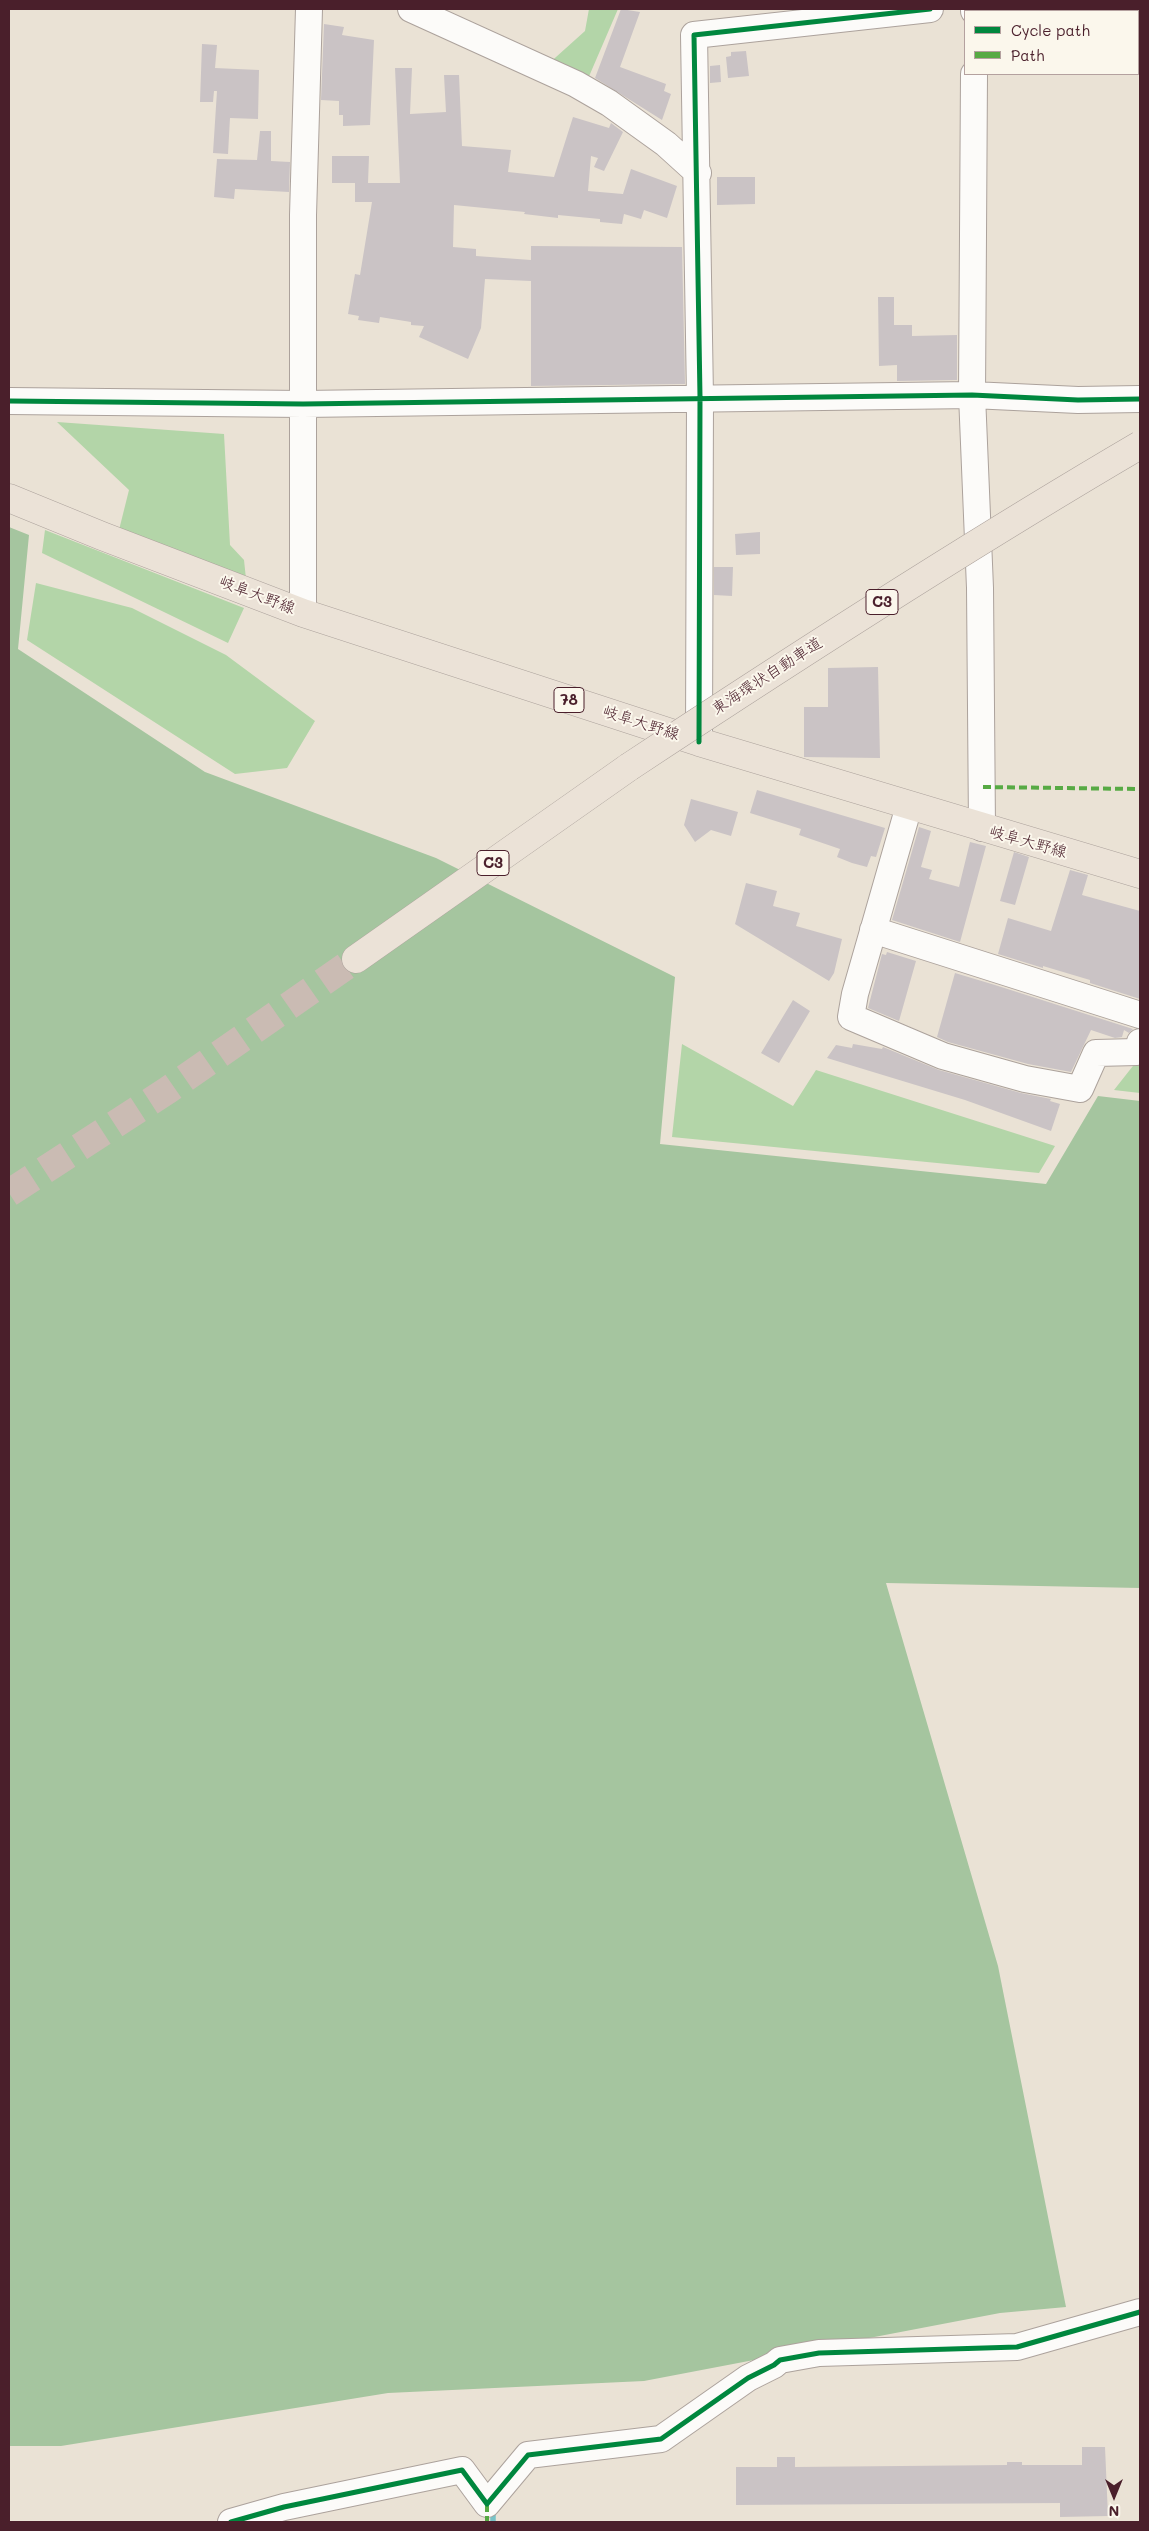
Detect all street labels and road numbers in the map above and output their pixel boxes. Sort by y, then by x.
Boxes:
street label: 岐阜大野線 [216,572,298,618]
road number: C3 [866,590,898,614]
street label: 東海環状自動車道 [708,633,826,719]
road number: 78 [554,688,584,712]
street label: 岐阜大野線 [600,702,682,744]
street label: 岐阜大野線 [987,822,1069,862]
road number: C3 [477,850,509,876]

